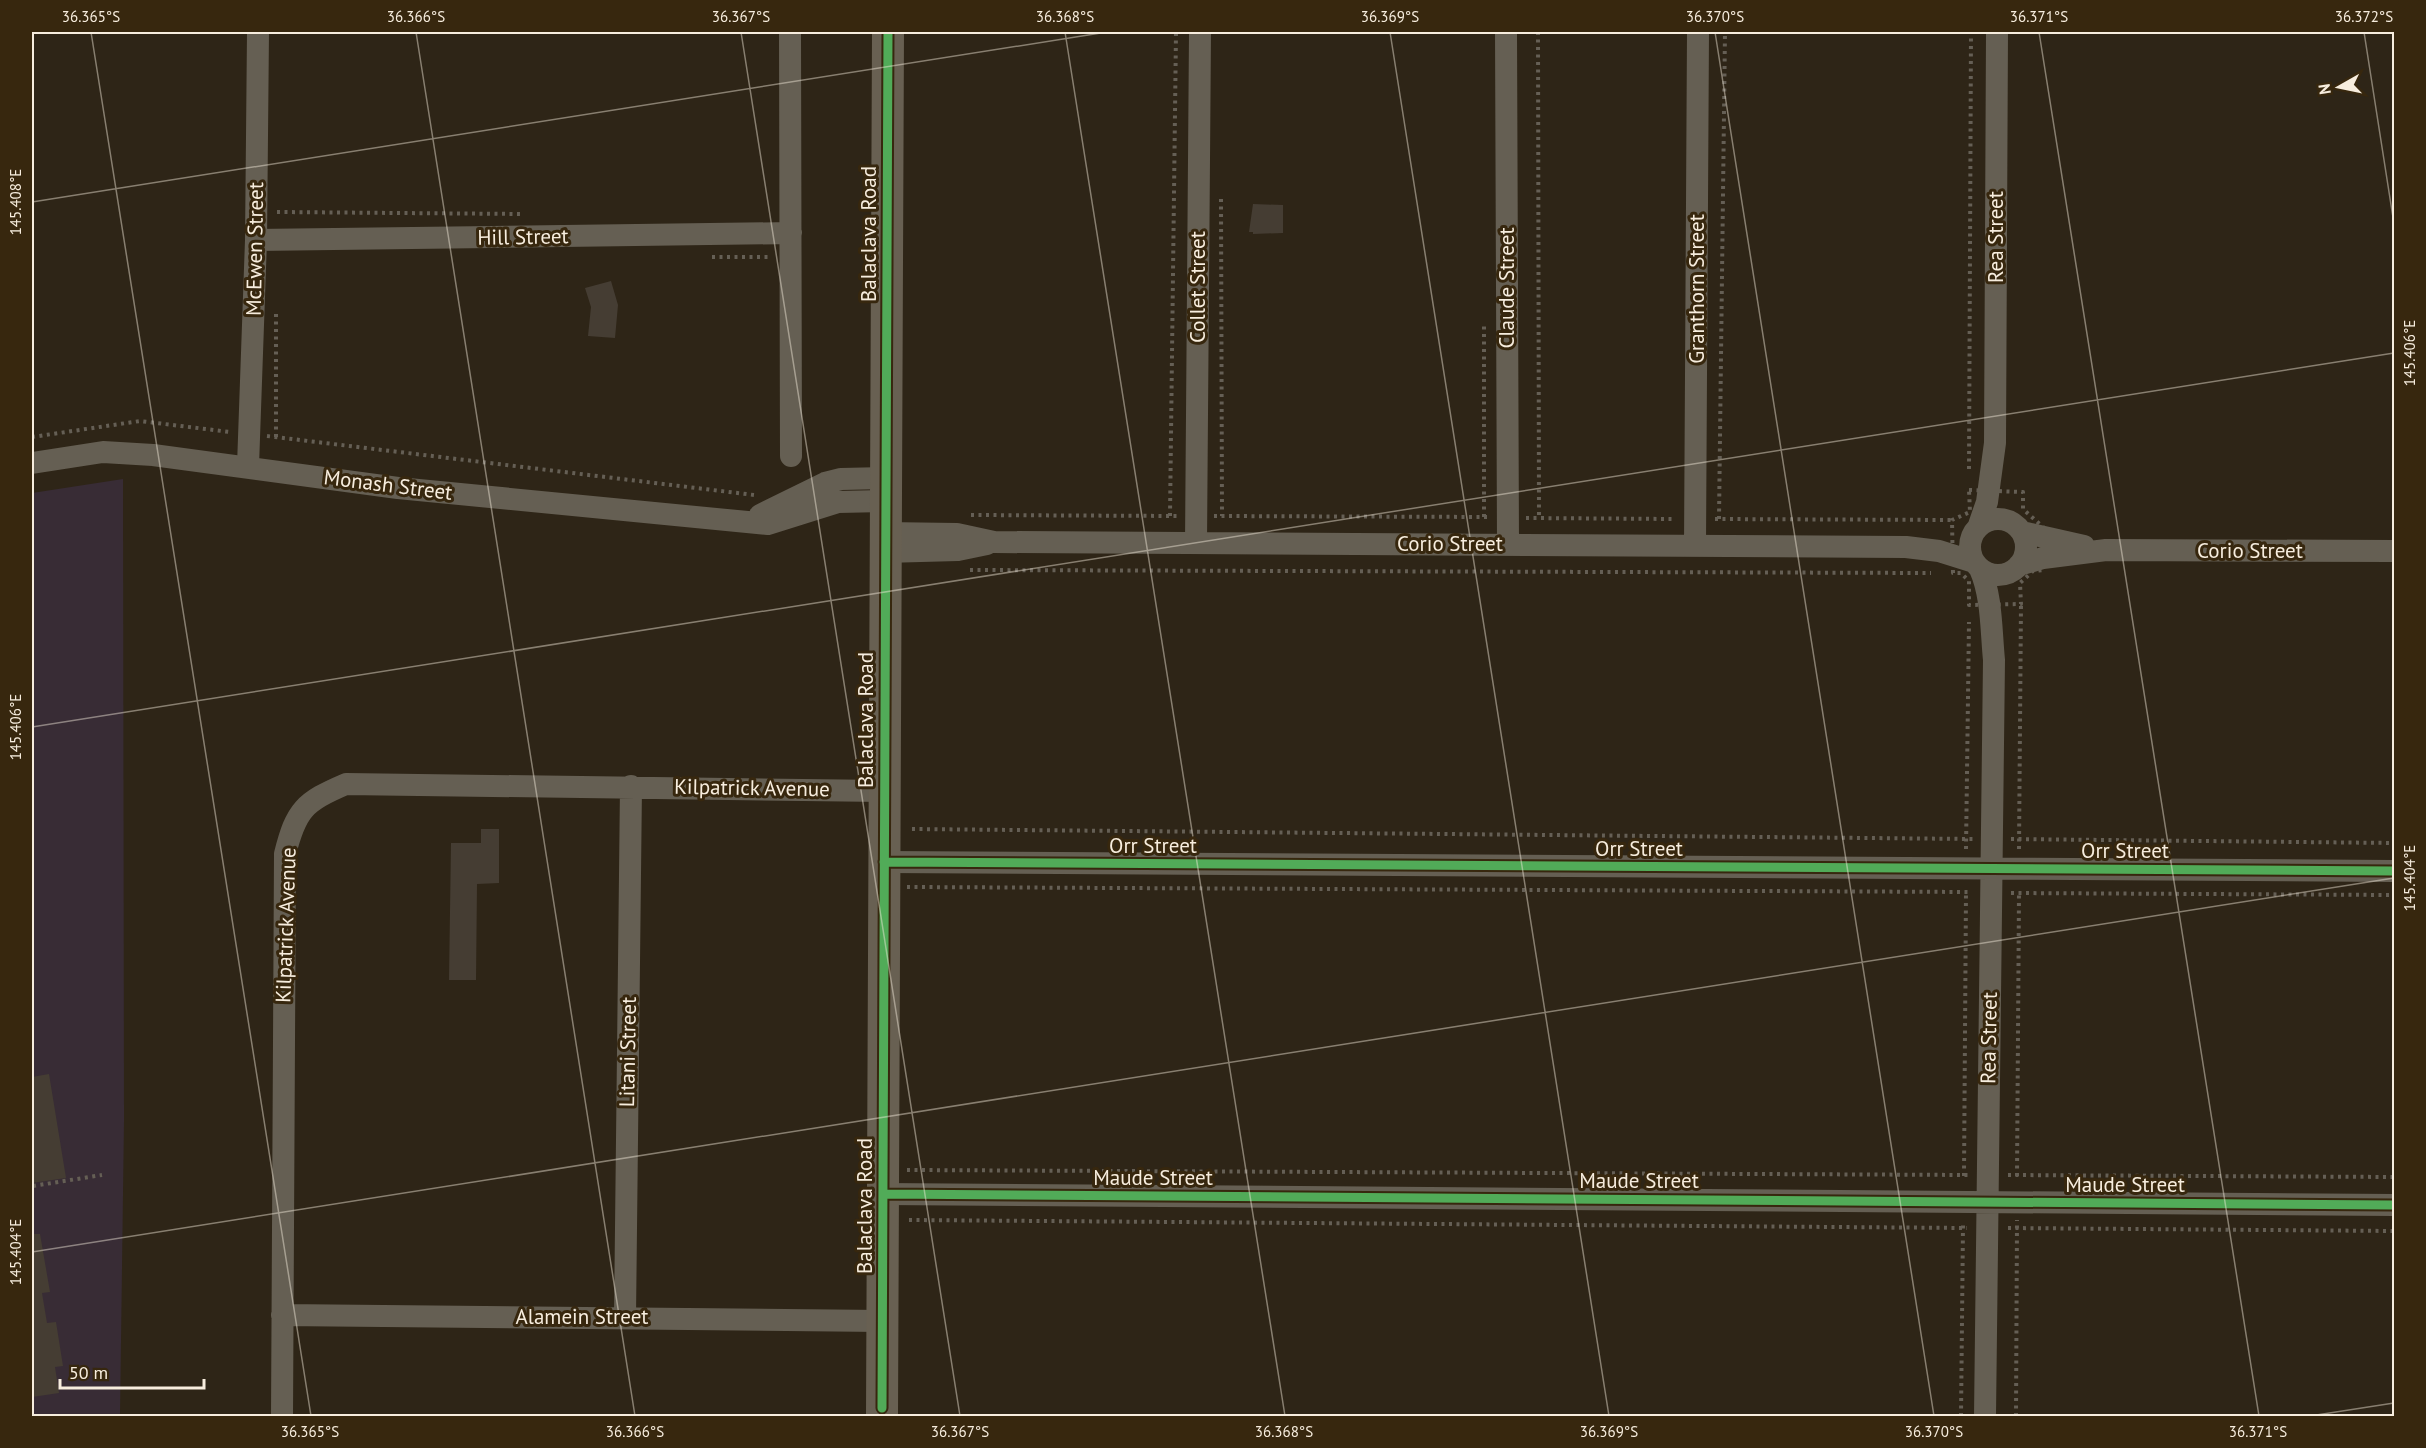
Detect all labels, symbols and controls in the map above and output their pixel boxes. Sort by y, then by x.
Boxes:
text: 36.365°S [62,7,120,26]
text: 36.366°S [387,7,445,26]
text: 36.367°S [712,7,770,26]
text: 36.368°S [1036,7,1094,26]
text: 36.369°S [1361,7,1419,26]
text: 36.370°S [1686,7,1744,26]
text: 36.371°S [2010,7,2068,26]
text: 36.372°S [2335,7,2393,26]
north arrow [2309,57,2369,117]
text: N [2313,83,2335,96]
street label: Balaclava Road [855,166,882,302]
text: 145.408°E [6,169,25,235]
street label: McEwen Street [240,182,269,316]
street label: Rea Street [1982,191,2009,283]
street label: Granthorn Street [1683,214,1710,364]
street label: Hill Street [477,222,569,251]
street label: Claude Street [1493,227,1520,349]
street label: Collet Street [1184,231,1211,343]
text: 145.406°E [2400,320,2419,386]
street label: Monash Street [322,463,454,506]
street label: Corio Street [1397,530,1503,557]
street label: Corio Street [2197,537,2303,564]
street label: Balaclava Road [852,652,879,788]
text: 145.406°E [6,694,25,760]
street label: Kilpatrick Avenue [674,773,830,802]
street label: Orr Street [1109,832,1197,859]
street label: Orr Street [1595,835,1683,862]
street label: Orr Street [2081,837,2169,864]
text: 145.404°E [2400,845,2419,911]
street label: Kilpatrick Avenue [269,847,302,1003]
street label: Rea Street [1974,992,2003,1084]
street label: Litani Street [613,997,642,1107]
street label: Balaclava Road [851,1138,878,1274]
street label: Maude Street [1093,1164,1213,1191]
street label: Maude Street [1579,1167,1699,1194]
street label: Maude Street [2065,1171,2185,1198]
text: 145.404°E [6,1219,25,1285]
street label: Alamein Street [516,1303,648,1330]
scale bar [60,1352,204,1390]
text: 50 m [69,1361,108,1384]
text: 36.365°S [281,1422,339,1441]
text: 36.366°S [606,1422,664,1441]
text: 36.367°S [931,1422,989,1441]
text: 36.368°S [1255,1422,1313,1441]
text: 36.369°S [1580,1422,1638,1441]
text: 36.370°S [1905,1422,1963,1441]
text: 36.371°S [2229,1422,2287,1441]

